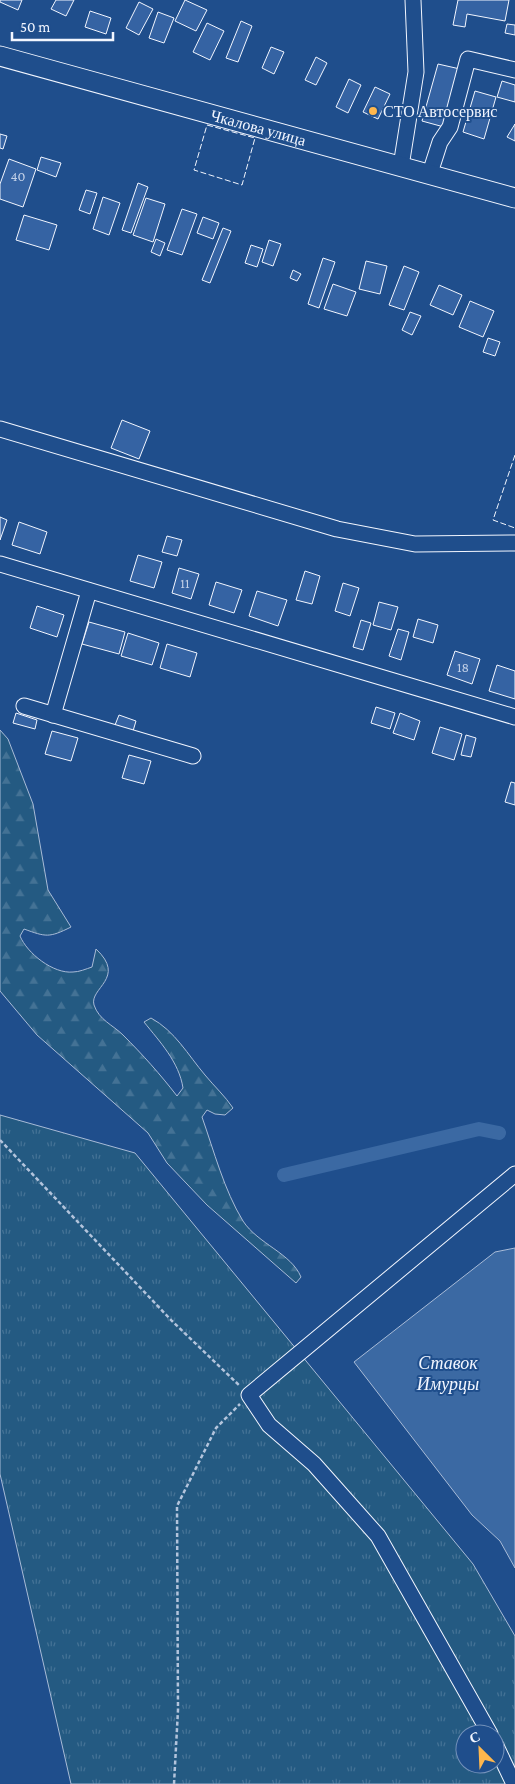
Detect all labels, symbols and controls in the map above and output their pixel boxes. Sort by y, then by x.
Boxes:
scale bar [12,10,114,42]
text: 50 m [20,19,50,35]
place label: СТО Автосервис [383,103,497,121]
marker: СТО Автосервис [367,105,379,117]
street label: Чкалова улица [209,106,308,149]
house number: 40 [10,168,26,184]
house number: 11 [180,575,190,591]
house number: 18 [457,659,469,675]
water label: Ставок Имурцы [416,1353,479,1394]
north arrow [455,1724,505,1774]
text: С [467,1728,483,1746]

